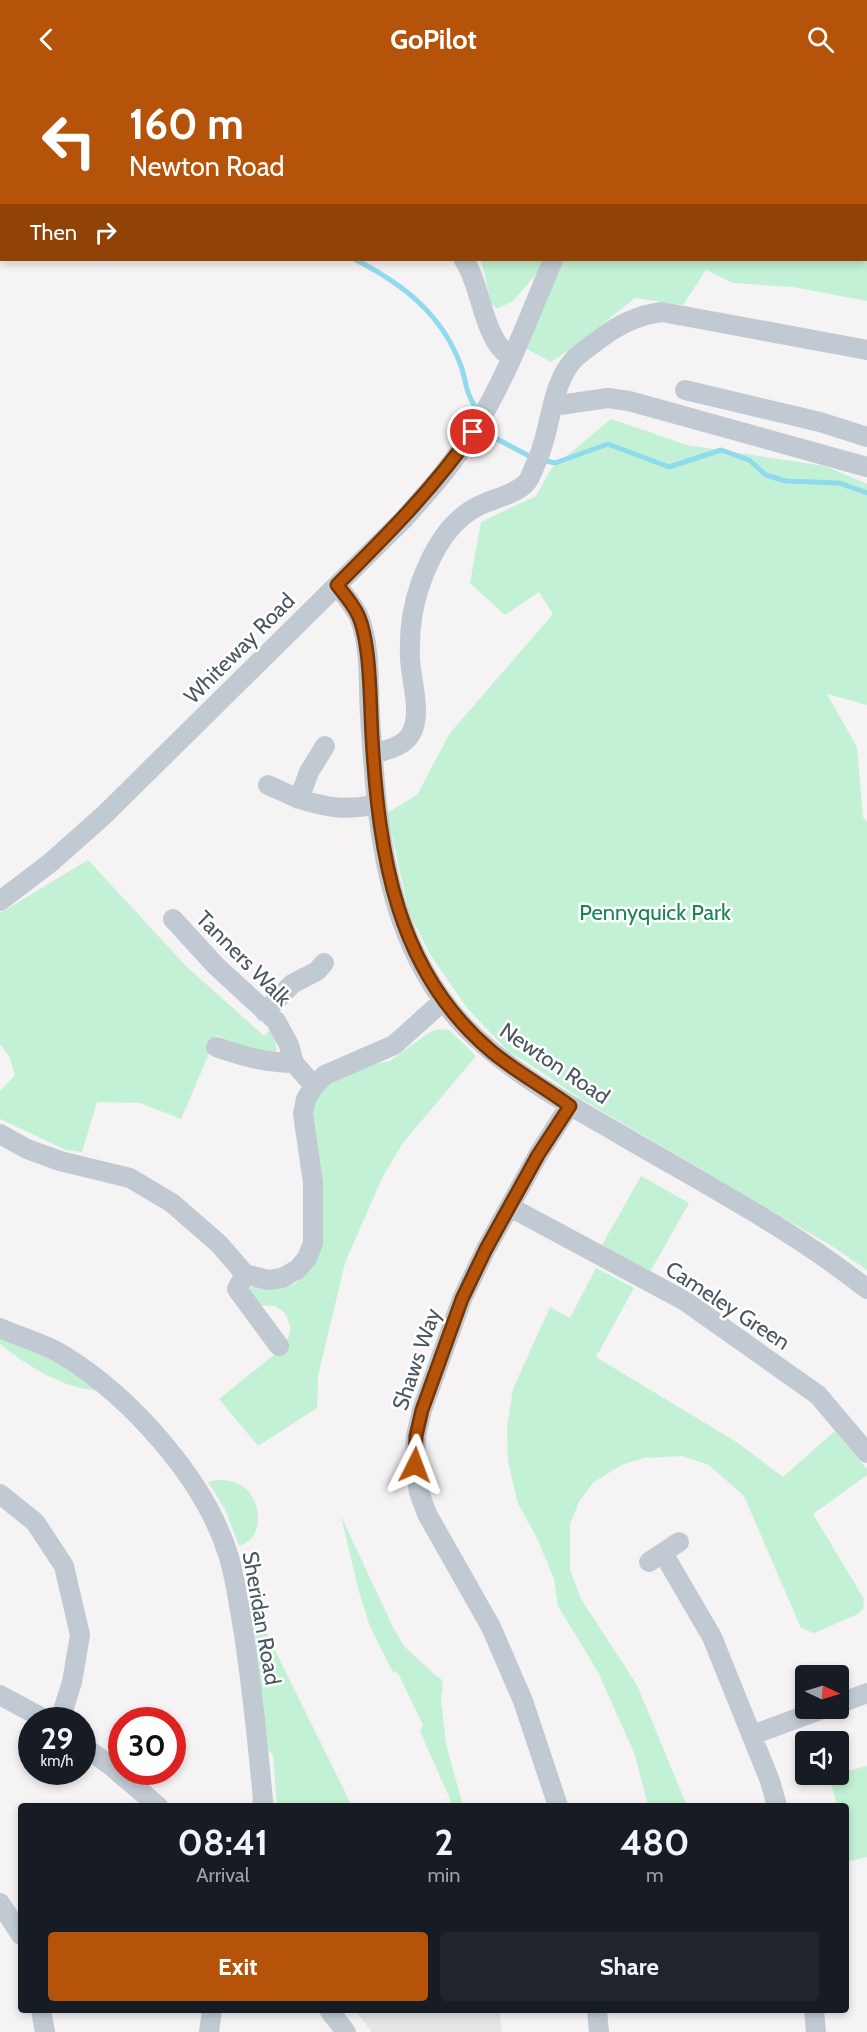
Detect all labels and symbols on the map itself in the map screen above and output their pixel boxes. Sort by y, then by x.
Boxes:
pin [447,406,498,457]
street label: Whiteway Road [178,587,300,709]
park label: Pennyquick Park [579,899,731,926]
street label: Tanners Walk [190,905,297,1012]
street label: Newton Road [495,1017,615,1110]
street label: Cameley Green [660,1255,795,1356]
street label: Shaws Way [386,1305,447,1414]
position arrow [383,1433,447,1497]
street label: Sheridan Road [236,1549,287,1687]
north arrow [795,1665,849,1719]
speed limit sign: 30 [108,1707,186,1785]

